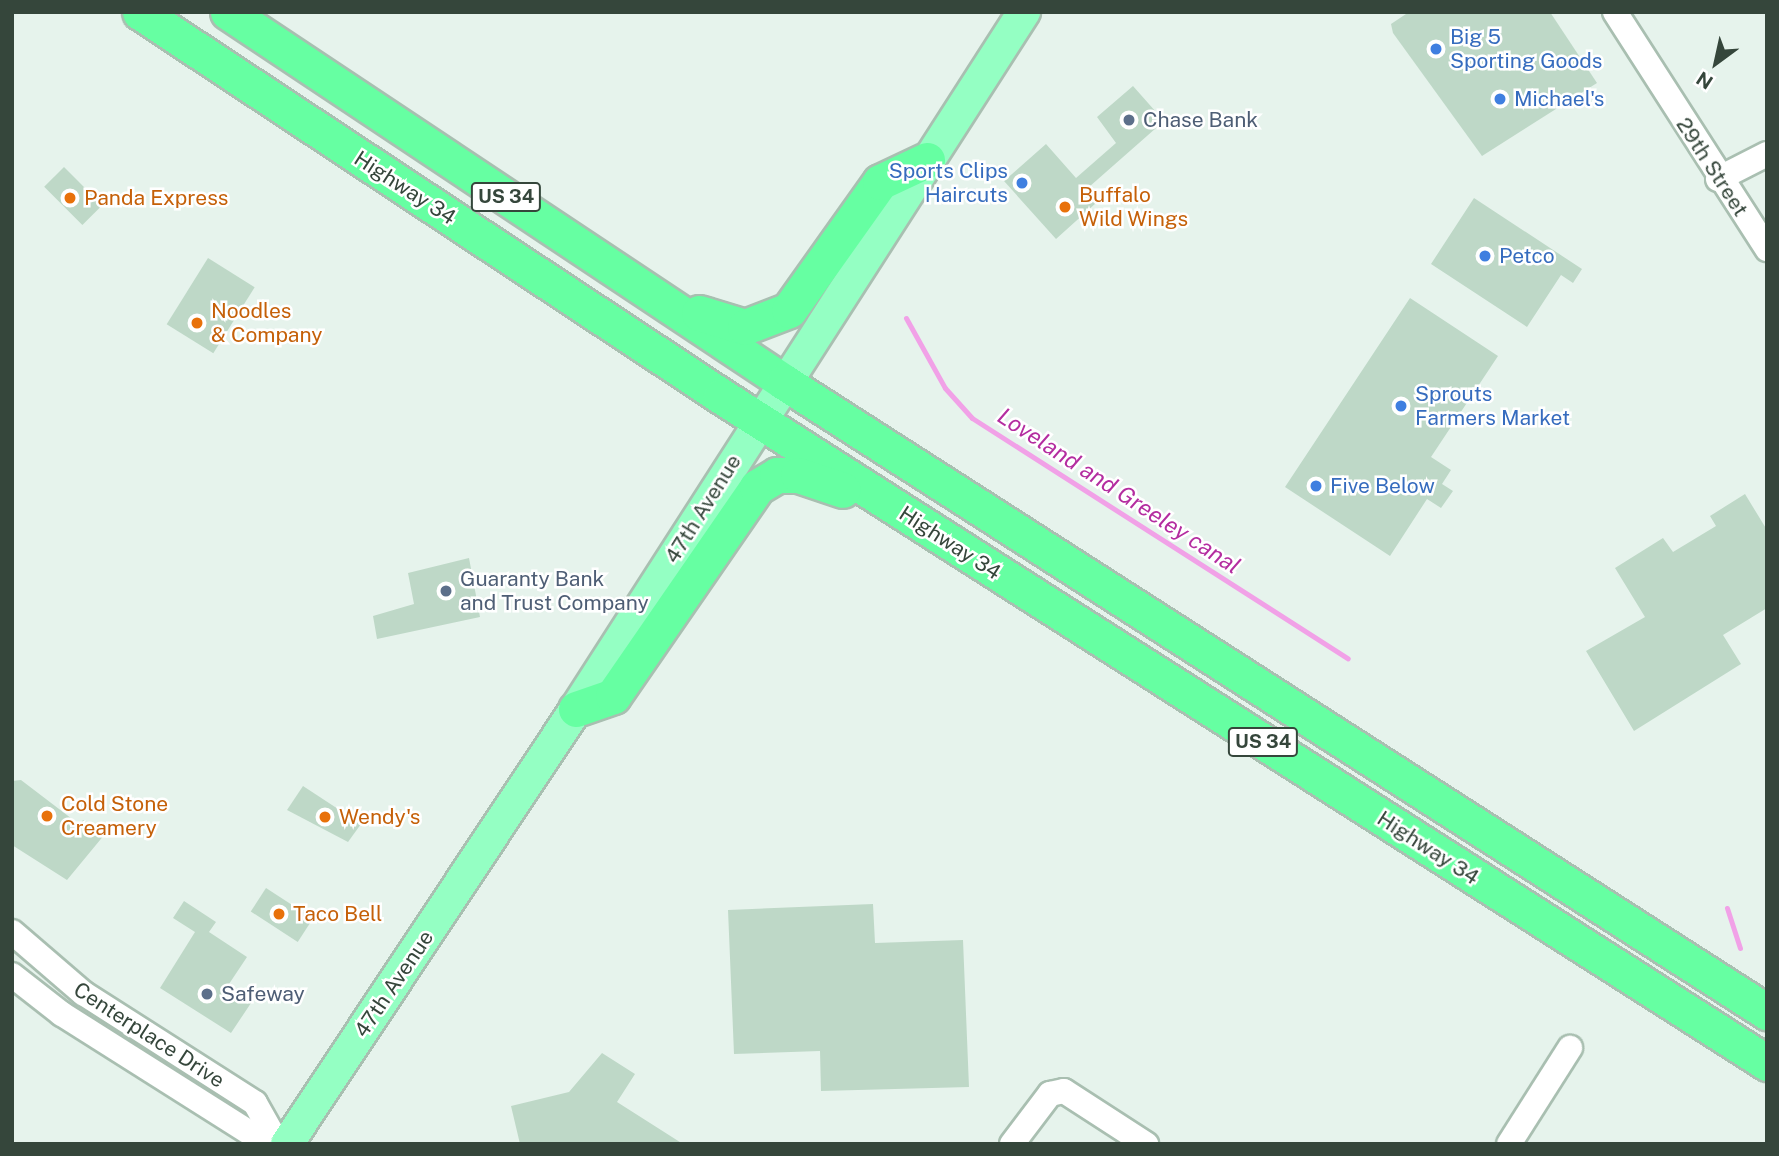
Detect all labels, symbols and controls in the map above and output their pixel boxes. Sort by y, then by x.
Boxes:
place label: Big 5 Sporting Goods [1450,24,1602,74]
north arrow [1681,28,1751,98]
marker: Big 5 Sporting Goods [1428,41,1444,57]
text: N [1692,67,1717,94]
place label: Michael's [1514,86,1604,112]
marker: Michael's [1492,91,1508,107]
place label: Chase Bank [1143,107,1258,133]
marker: Chase Bank [1121,112,1137,128]
street label: 29th Street [1671,113,1753,221]
street label: Highway 34 [349,146,461,230]
place label: Sports Clips Haircuts [889,158,1008,208]
marker: Sports Clips Haircuts [1014,175,1030,191]
road number: US 34 [469,182,543,212]
place label: Buffalo Wild Wings [1079,182,1189,232]
place label: Panda Express [84,185,228,211]
marker: Panda Express [62,190,78,206]
marker: Buffalo Wild Wings [1057,199,1073,215]
place label: Petco [1499,243,1555,269]
marker: Petco [1477,248,1493,264]
place label: Noodles & Company [211,298,322,348]
marker: Noodles & Company [189,315,205,331]
place label: Sprouts Farmers Market [1415,381,1570,431]
marker: Sprouts Farmers Market [1393,398,1409,414]
water label: Loveland and Greeley canal [992,402,1246,580]
street label: 47th Avenue [660,450,746,568]
place label: Five Below [1330,473,1435,499]
marker: Five Below [1308,478,1324,494]
street label: Highway 34 [894,501,1006,585]
place label: Guaranty Bank and Trust Company [460,566,649,616]
marker: Guaranty Bank and Trust Company [438,583,454,599]
road number: US 34 [1226,726,1300,758]
place label: Cold Stone Creamery [61,791,168,841]
place label: Wendy's [339,804,420,830]
street label: Highway 34 [1372,806,1484,890]
marker: Cold Stone Creamery [39,808,55,824]
marker: Wendy's [317,809,333,825]
place label: Taco Bell [293,901,383,927]
marker: Taco Bell [271,906,287,922]
street label: 47th Avenue [349,926,439,1042]
street label: Centerplace Drive [69,977,229,1093]
place label: Safeway [221,981,305,1007]
marker: Safeway [199,986,215,1002]

